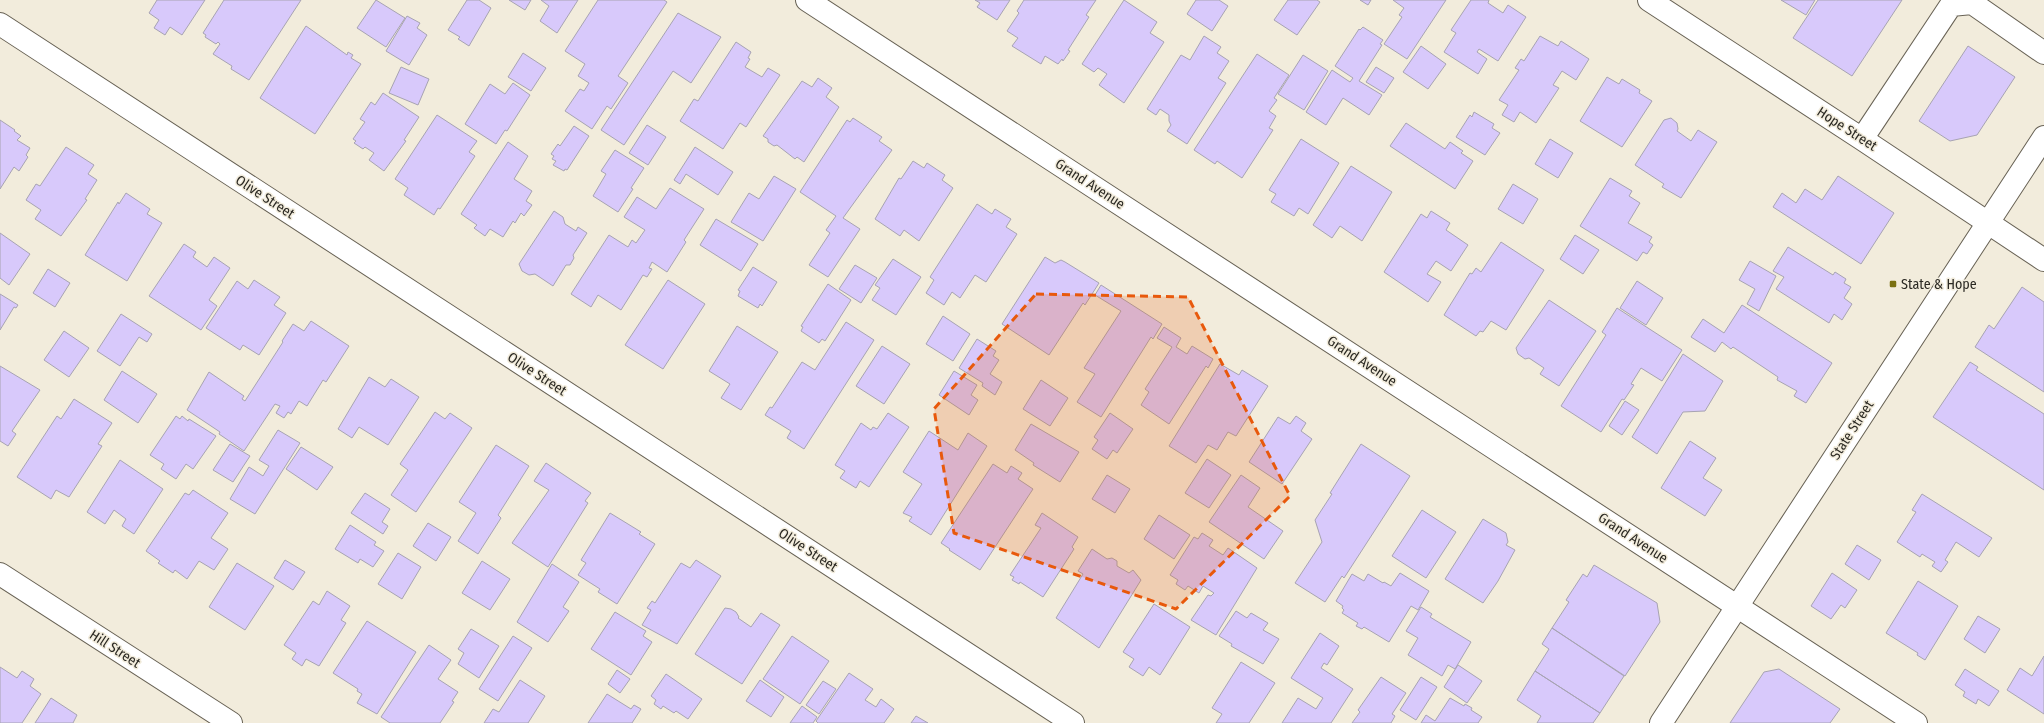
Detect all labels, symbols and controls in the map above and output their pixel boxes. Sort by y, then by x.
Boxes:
street label: Hope Street [1814,103,1880,155]
street label: Grand Avenue [1052,155,1128,213]
street label: Olive Street [232,172,298,223]
place label: State & Hope [1901,276,1977,293]
marker: State & Hope [1888,279,1898,289]
street label: Grand Avenue [1324,332,1400,390]
street label: Olive Street [504,349,570,400]
street label: State Street [1827,397,1878,463]
street label: Grand Avenue [1595,509,1671,567]
street label: Olive Street [775,525,841,576]
street label: Hill Street [86,626,144,672]

